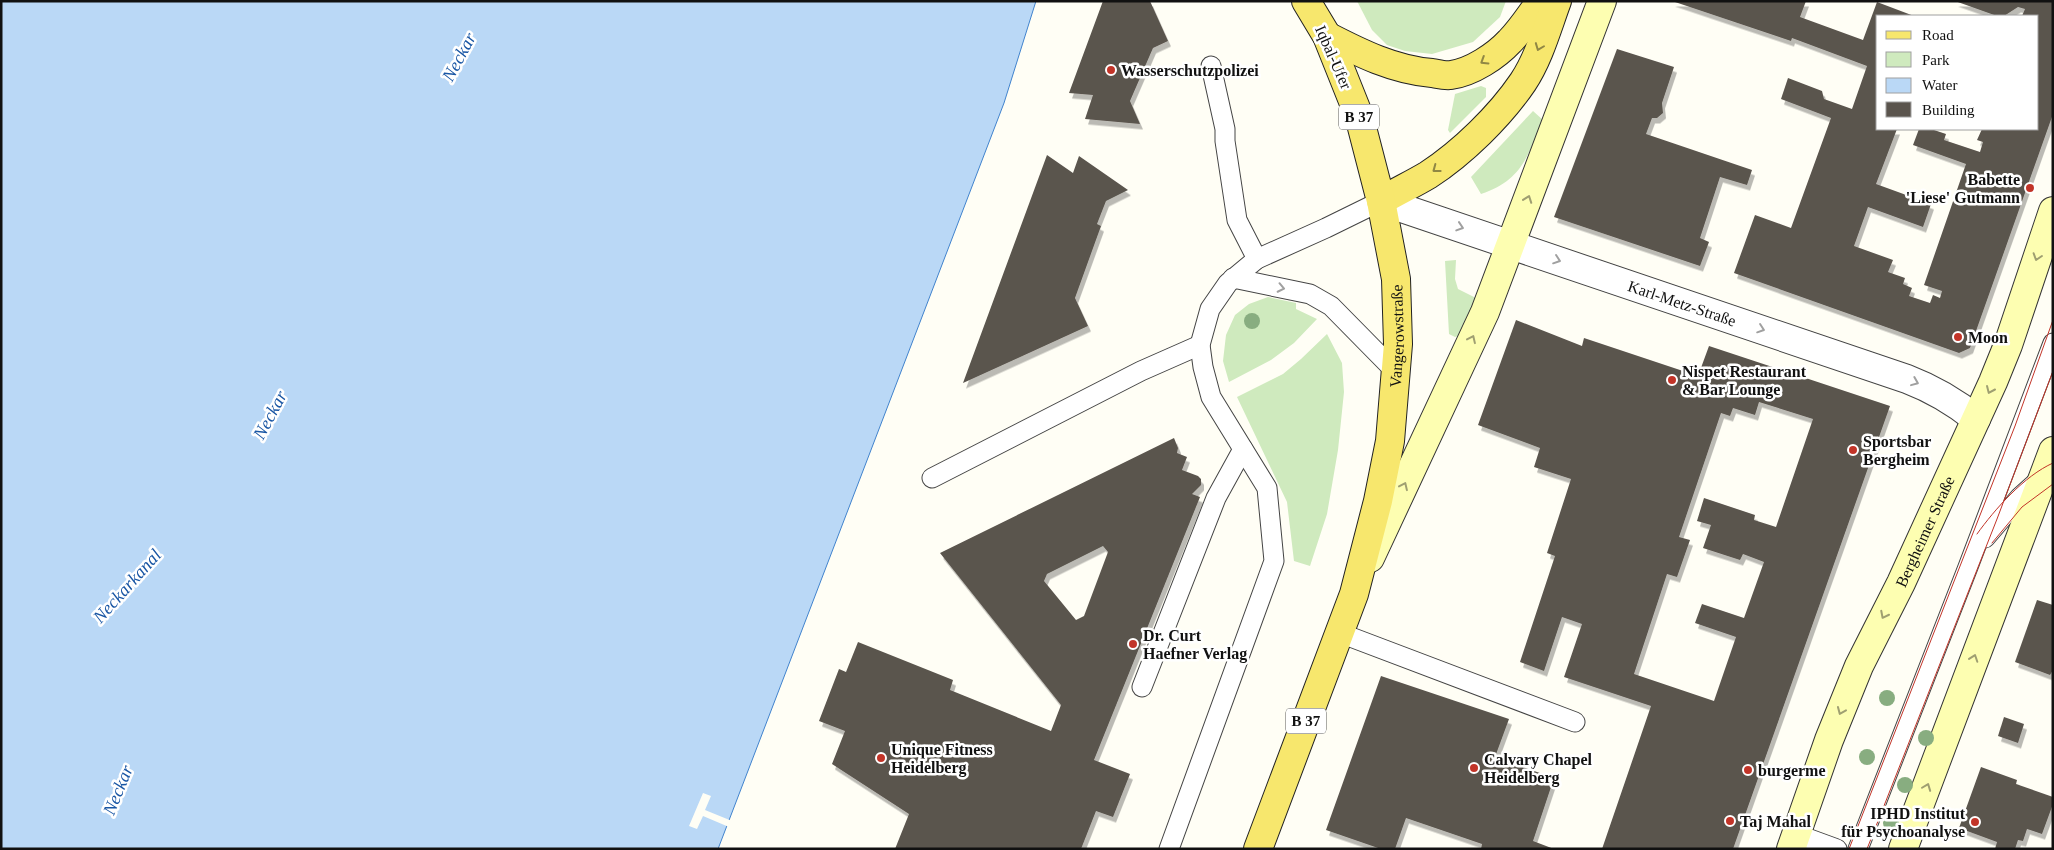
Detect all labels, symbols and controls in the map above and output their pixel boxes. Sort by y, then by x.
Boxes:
legend [1876,15,2039,130]
street label: Iqbal-Ufer [1311,23,1355,93]
text: Road [1922,27,1954,43]
water label: Neckar [437,28,480,86]
one-way arrow [1535,42,1545,51]
text: Park [1922,52,1950,68]
one-way arrow [1480,55,1489,64]
place label: Wasserschutzpolizei [1121,62,1259,80]
marker: Wasserschutzpolizei [1105,64,1117,76]
text: Water [1922,77,1957,93]
text: Building [1922,102,1975,118]
road number: B 37 [1339,104,1379,130]
one-way arrow [1432,163,1442,172]
place label: Babette 'Liese' Gutmann [1906,171,2020,206]
marker: Babette 'Liese' Gutmann [2024,182,2036,194]
one-way arrow [1522,195,1532,204]
one-way arrow [1456,221,1464,231]
one-way arrow [2033,253,2043,261]
one-way arrow [1553,255,1561,265]
street label: Karl-Metz-Straße [1626,277,1738,330]
one-way arrow [1276,282,1285,292]
street label: Vangerowstraße [1386,284,1407,388]
one-way arrow [1756,323,1765,333]
place label: Moon [1968,329,2008,346]
marker: Moon [1952,331,1964,343]
one-way arrow [1466,335,1477,344]
place label: Nispet Restaurant & Bar Lounge [1682,363,1807,399]
marker: Nispet Restaurant & Bar Lounge [1666,374,1678,386]
one-way arrow [1910,375,1919,386]
one-way arrow [1985,385,1996,394]
water label: Neckar [248,386,291,444]
place label: Sportsbar Bergheim [1863,433,1931,469]
marker: Sportsbar Bergheim [1847,444,1859,456]
street label: Bergheimer Straße [1892,473,1958,590]
one-way arrow [1398,482,1408,491]
water label: Neckarkanal [88,545,165,628]
one-way arrow [1880,610,1890,619]
place label: Dr. Curt Haefner Verlag [1143,627,1247,663]
marker: Dr. Curt Haefner Verlag [1127,638,1139,650]
one-way arrow [1968,654,1978,662]
one-way arrow [1836,706,1847,715]
road number: B 37 [1286,708,1326,734]
place label: Unique Fitness Heidelberg [891,741,993,777]
place label: Calvary Chapel Heidelberg [1484,751,1593,787]
marker: Unique Fitness Heidelberg [875,752,887,764]
water label: Neckar [99,761,137,819]
marker: Calvary Chapel Heidelberg [1468,762,1480,774]
place label: burgerme [1758,762,1826,780]
marker: burgerme [1742,764,1754,776]
one-way arrow [1921,783,1931,792]
place label: IPHD Institut für Psychoanalyse [1841,805,1966,841]
place label: Taj Mahal [1740,813,1812,831]
marker: Taj Mahal [1724,815,1736,827]
marker: IPHD Institut für Psychoanalyse [1969,816,1981,828]

